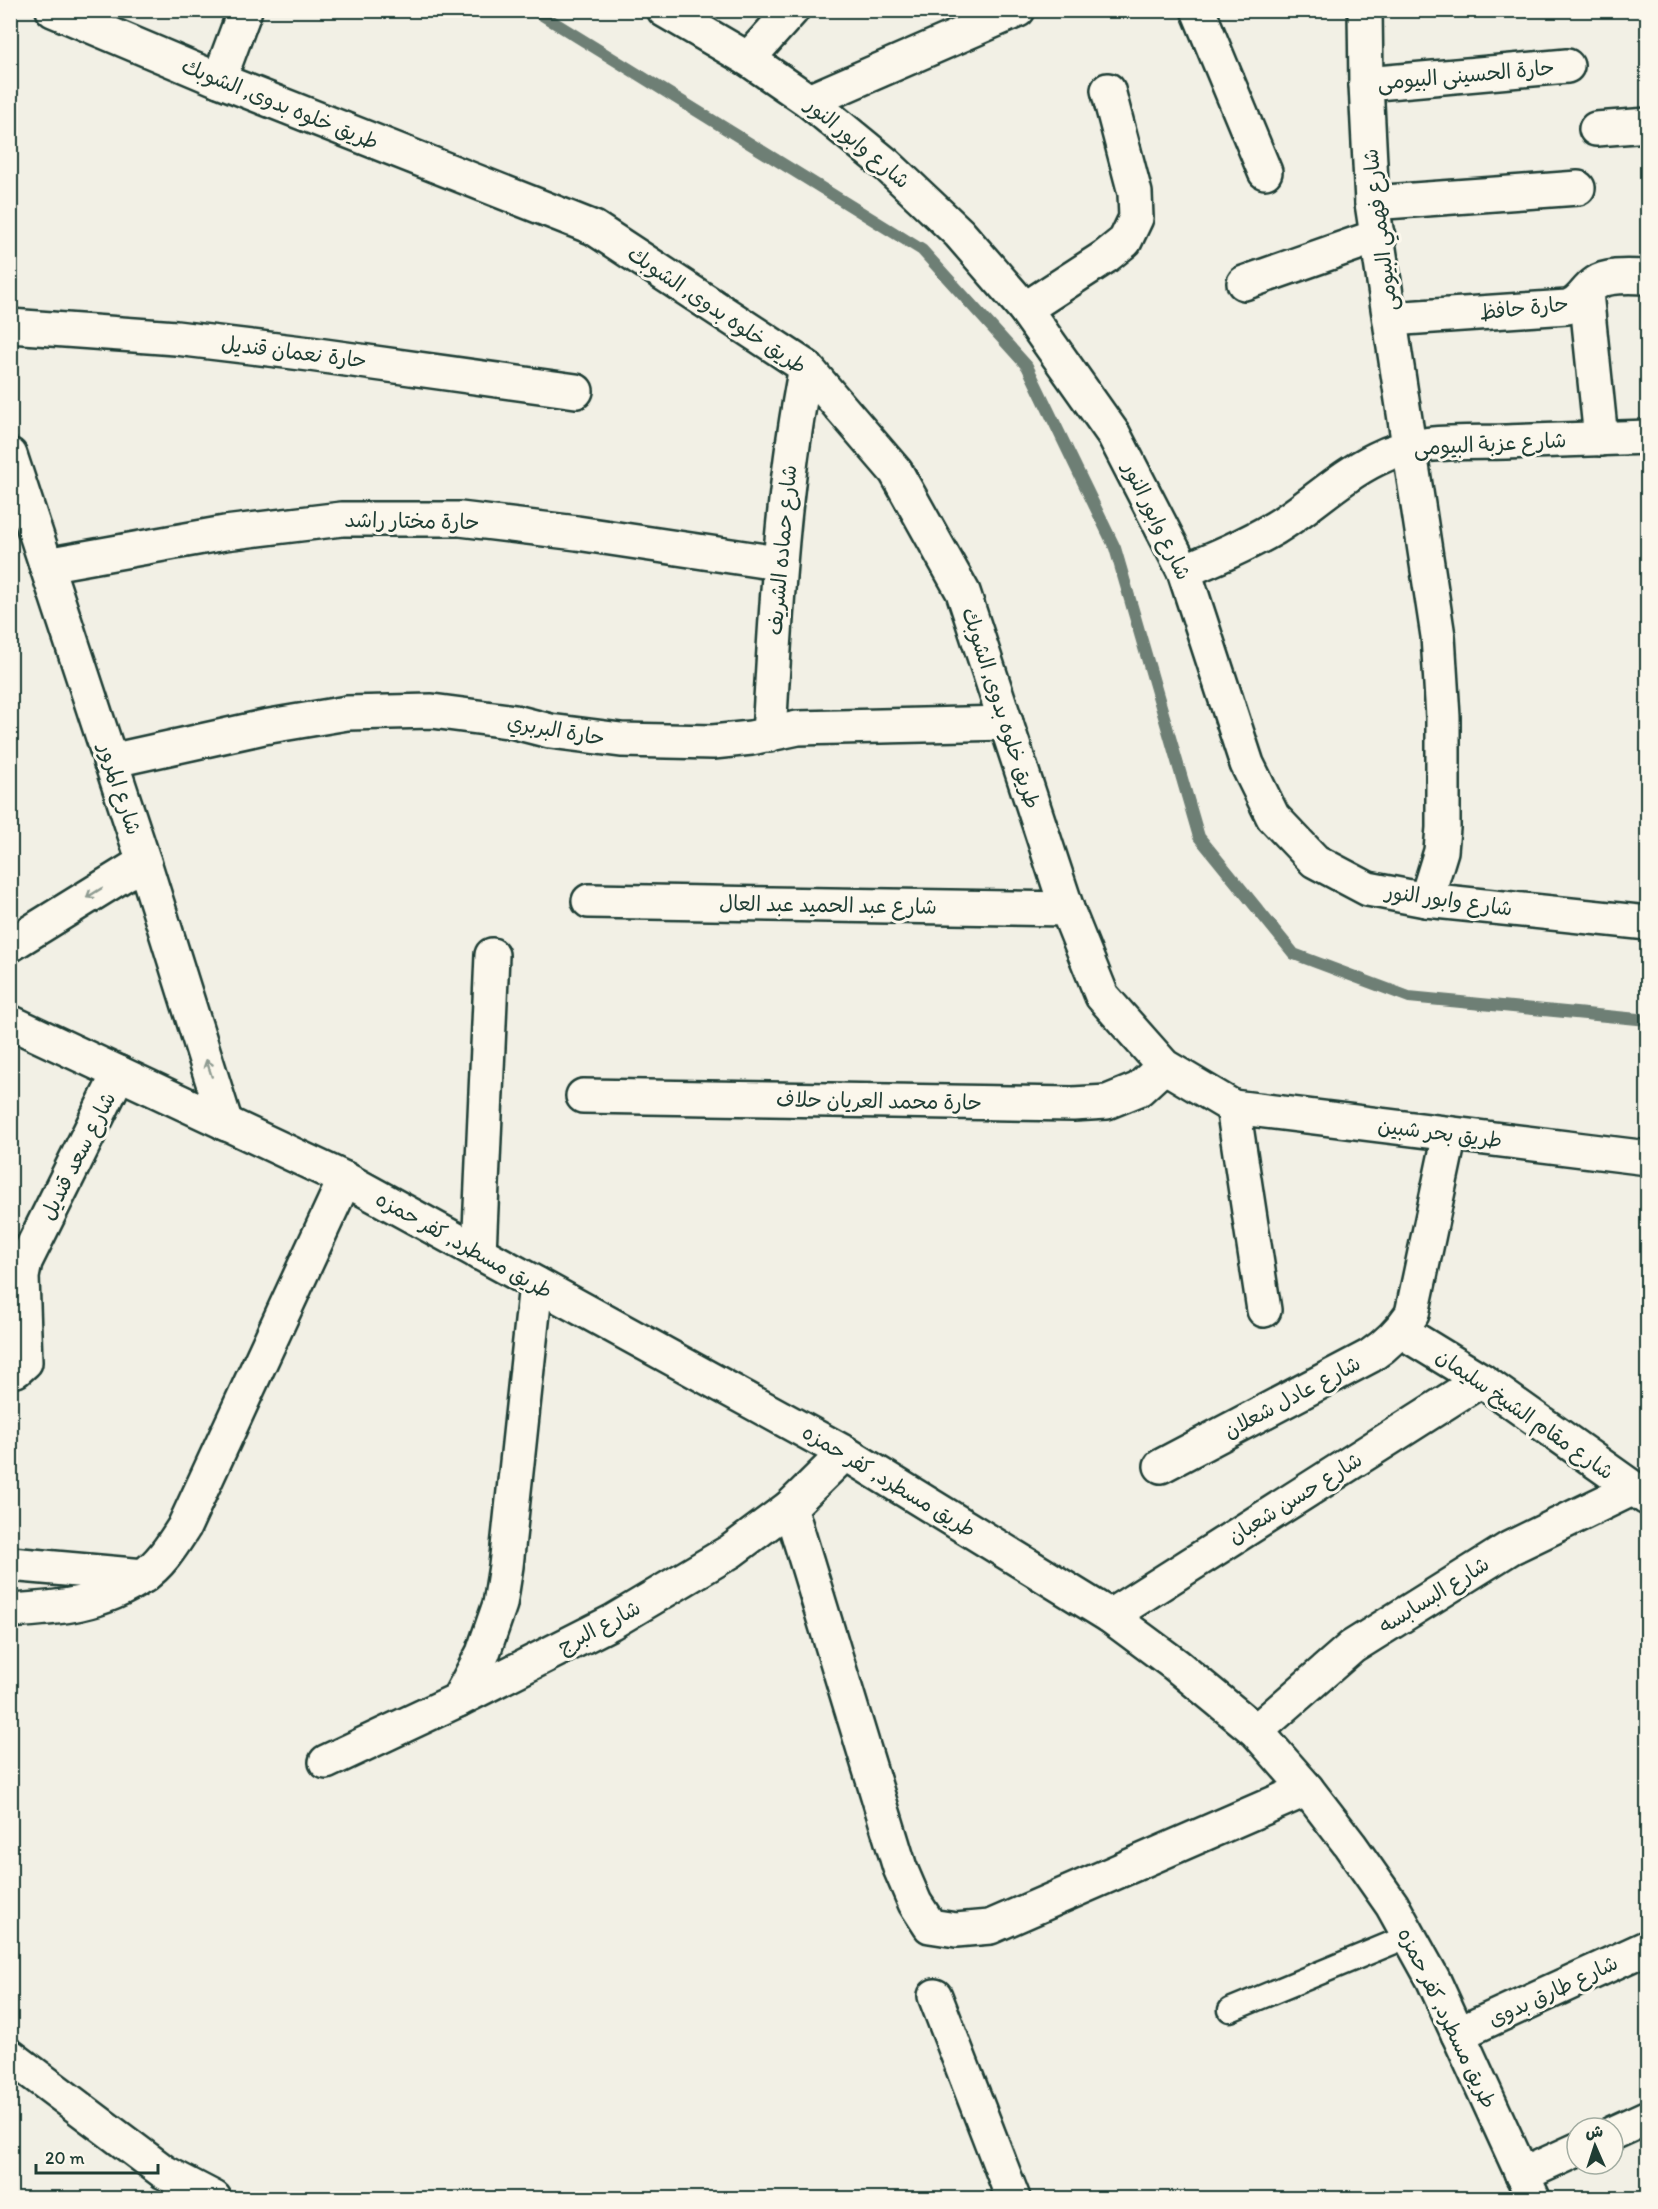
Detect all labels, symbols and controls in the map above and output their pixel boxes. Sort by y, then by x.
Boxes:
street label: طريق خلوه بدوى, الشوبك [177,53,382,156]
street label: حارة الحسينى البيومى [1376,54,1556,97]
street label: شارع وابور النور [798,91,915,196]
street label: شارع فهمي البيومى [1357,147,1409,313]
street label: طريق خلوه بدوى, الشوبك [622,240,811,380]
street label: حارة حافظ [1478,290,1570,325]
street label: حارة نعمان قنديل [220,330,368,373]
street label: شارع عزبة البيومى [1413,427,1567,463]
street label: شارع وابور النور [1115,456,1197,585]
street label: شارع حماده الشريف [762,464,804,636]
street label: حارة مختار راشد [344,507,480,534]
street label: طريق خلوه بدوى, الشوبك [955,604,1046,812]
street label: حارة البربري [505,709,607,753]
street label: شارع المرور [90,738,147,839]
street label: شارع وابور النور [1382,878,1514,924]
one-way arrow [86,888,103,900]
street label: شارع عبد الحميد عبد العال [719,890,937,922]
one-way arrow [202,1059,213,1078]
street label: حارة محمد العريان حلاف [776,1086,982,1115]
street label: شارع سعد قنديل [35,1088,123,1225]
street label: طريق بحر شبين [1376,1112,1504,1154]
street label: طريق مسطرد, كفر حمزه [372,1186,557,1303]
street label: شارع مقام الشيخ سليمان [1429,1343,1619,1488]
street label: شارع عادل شعلان [1219,1350,1366,1446]
street label: طريق مسطرد, كفر حمزه [798,1419,980,1542]
street label: شارع حسن شعبان [1223,1446,1368,1551]
street label: شارع البسابسه [1374,1551,1495,1641]
street label: شارع البرج [553,1594,646,1661]
street label: طريق مسطرد, كفر حمزه [1393,1923,1502,2112]
street label: شارع طارق بدوى [1484,1950,1623,2034]
north arrow [1565,2116,1625,2176]
text: ش [1585,2122,1604,2141]
scale bar [36,2137,158,2175]
text: 20 m [45,2147,85,2169]

